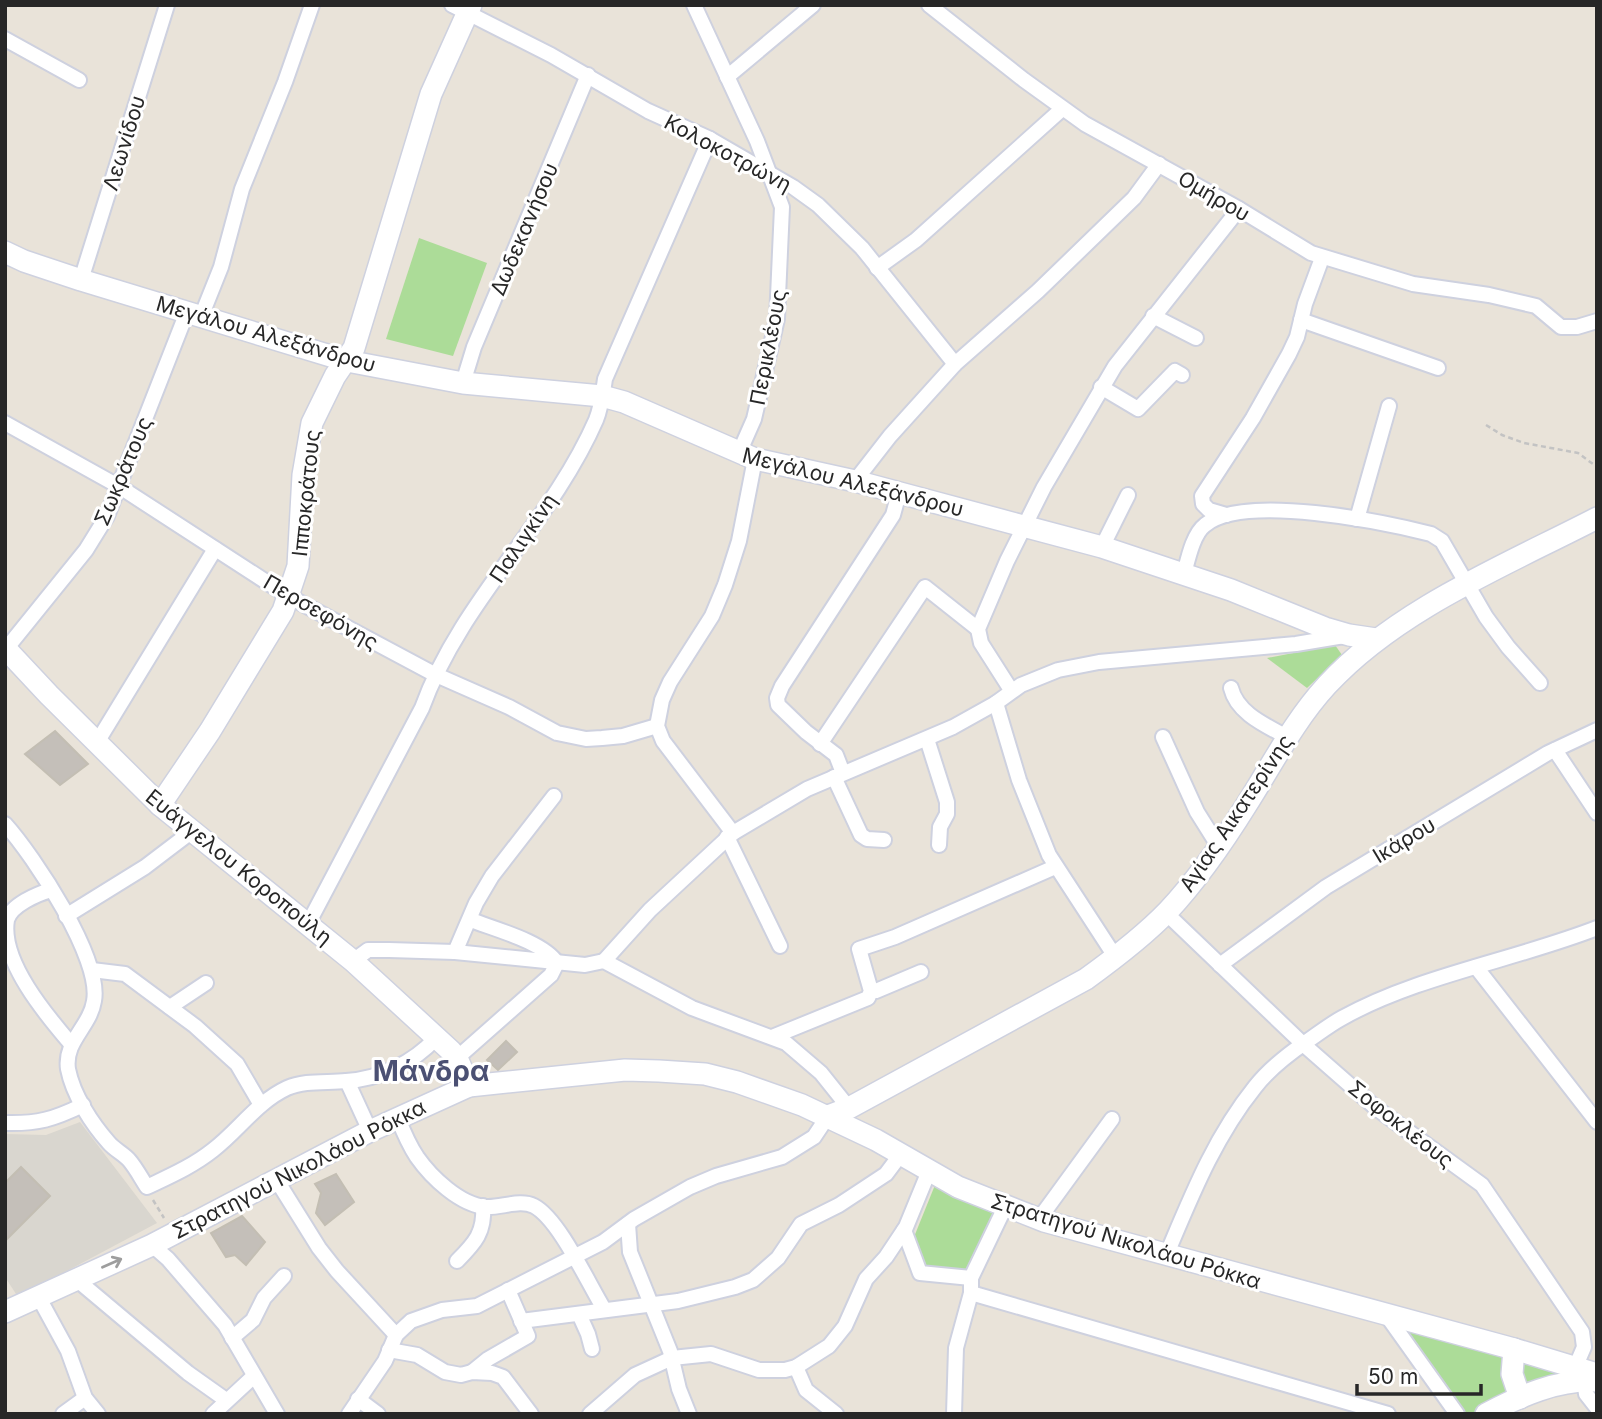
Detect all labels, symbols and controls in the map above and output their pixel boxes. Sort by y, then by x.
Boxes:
street label: Λεωνίδου [98,92,150,194]
street label: Κολοκοτρώνη [660,109,796,197]
street label: Δωδεκανήσου [485,159,563,299]
street label: Ομήρου [1174,166,1254,226]
street label: Περικλέους [745,287,791,407]
street label: Μεγάλου Αλεξάνδρου [153,291,379,377]
street label: Σωκράτους [89,413,157,529]
street label: Ιπποκράτους [287,428,325,558]
street label: Μεγάλου Αλεξάνδρου [740,442,966,522]
street label: Παλιγκίνη [484,489,562,587]
street label: Περσεφόνης [259,569,383,655]
street label: Αγίας Αικατερίνης [1174,730,1298,896]
street label: Ευάγγελου Κοροπούλη [141,784,337,950]
street label: Ικάρου [1368,812,1440,868]
district label: Μάνδρα [373,1054,489,1088]
street label: Σοφοκλέους [1343,1075,1459,1173]
street label: Στρατηγού Νικολάου Ρόκκα [168,1094,430,1244]
street label: Στρατηγού Νικολάου Ρόκκα [988,1188,1264,1294]
one-way arrow [101,1256,122,1269]
scale bar [1357,1352,1481,1396]
text: 50 m [1368,1364,1418,1389]

